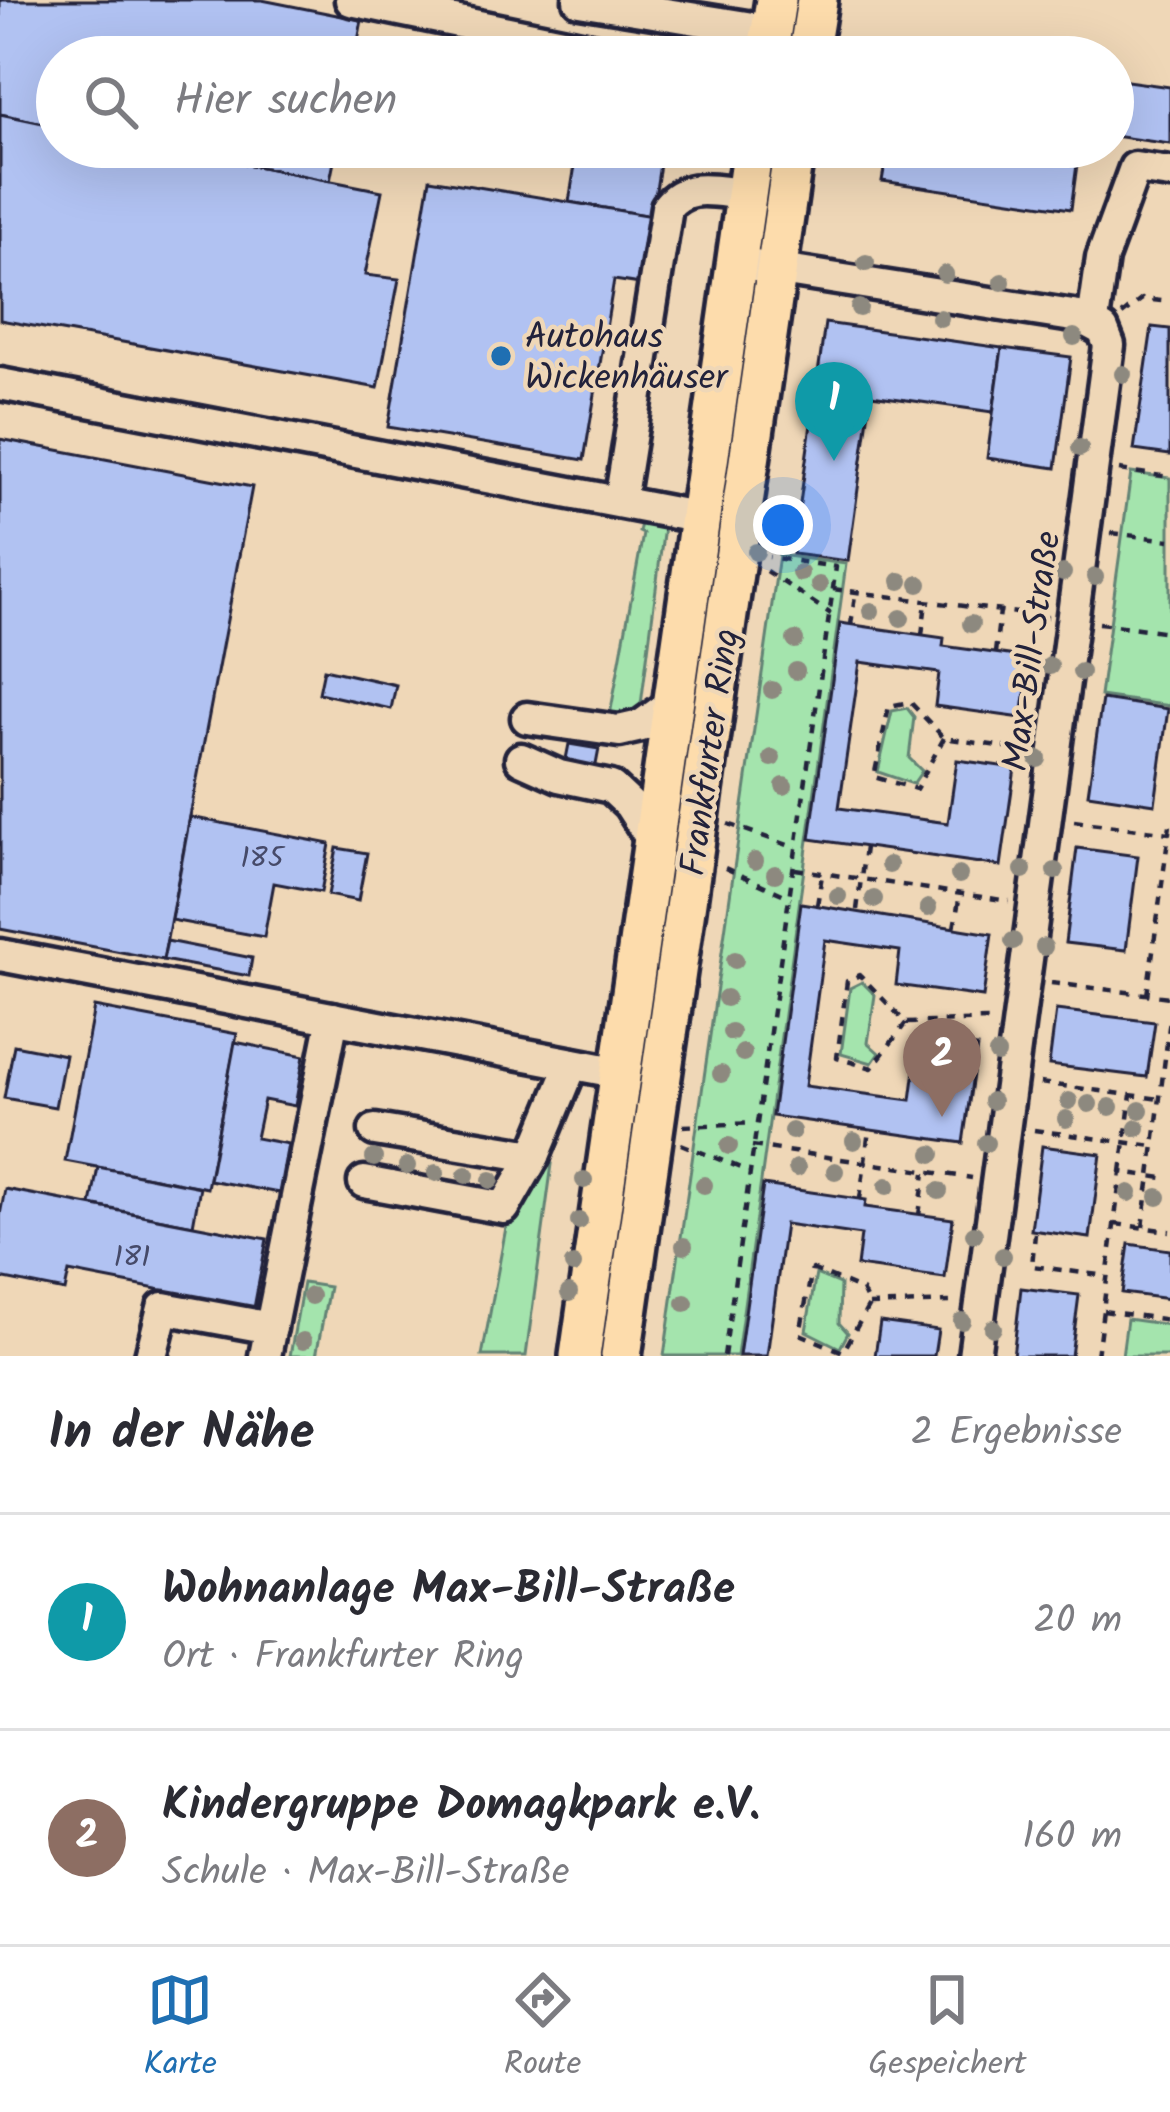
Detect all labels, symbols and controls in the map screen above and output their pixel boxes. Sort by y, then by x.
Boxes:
search box [36,36,1134,168]
text: Hier suchen [174,66,397,138]
icon: search [78,69,144,135]
place label: Autohaus Wickenhäuser [525,310,729,408]
marker: Autohaus Wickenhäuser [488,343,514,369]
pin: 1 [795,362,873,461]
your location [753,495,813,555]
street label: Max-Bill-Straße [988,528,1079,775]
street label: Frankfurter Ring [666,625,757,880]
house number: 185 [240,835,286,883]
pin: 2 [903,1018,981,1117]
house number: 181 [114,1234,150,1282]
text: In der Nähe [48,1394,314,1475]
text: 2 Ergebnisse [911,1403,1122,1465]
text: Wohnanlage Max-Bill-Straße [162,1555,735,1627]
text: 1 [81,1591,93,1653]
text: 20 m [1033,1591,1122,1653]
text: Ort · Frankfurter Ring [162,1627,524,1689]
text: Kindergruppe Domagkpark e.V. [162,1771,760,1843]
text: 2 [76,1807,98,1869]
text: 160 m [1022,1807,1122,1869]
text: Schule · Max-Bill-Straße [162,1843,569,1905]
tab: Karte [143,1967,217,2092]
tab: Route [504,1967,581,2092]
tab: Gespeichert [868,1967,1027,2092]

